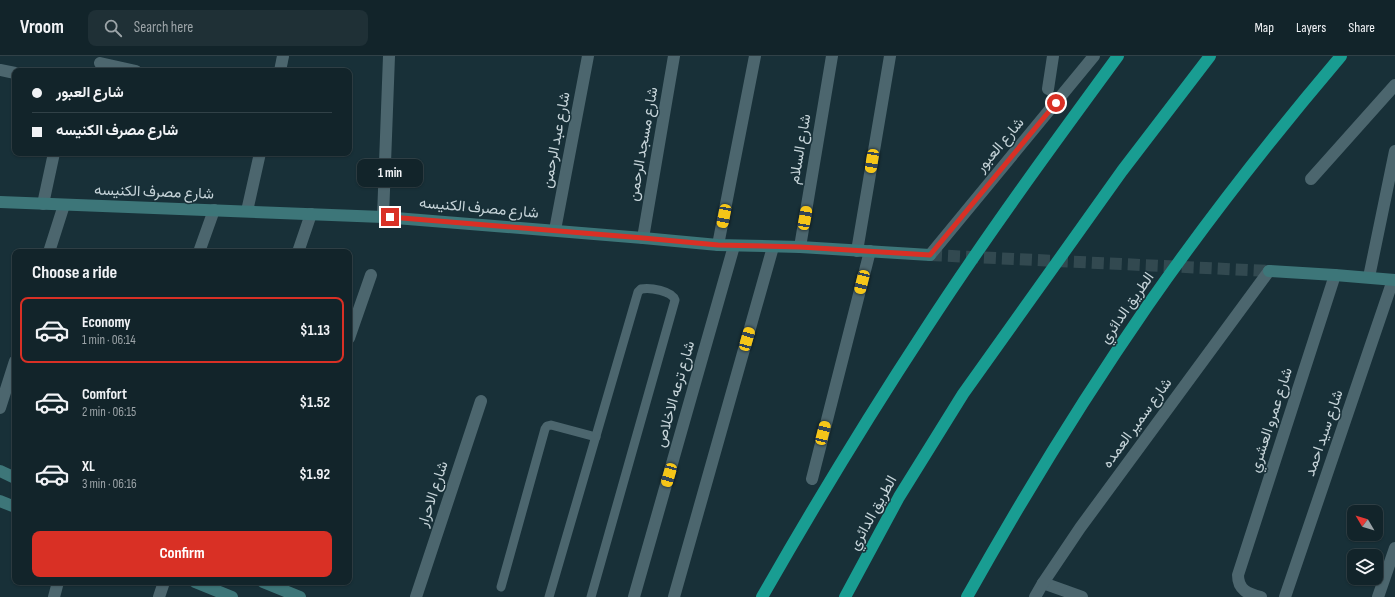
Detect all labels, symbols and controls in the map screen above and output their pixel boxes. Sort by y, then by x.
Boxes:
search box [88,10,368,46]
text: Vroom [20,16,64,39]
icon: search [102,17,124,39]
text: Search here [134,18,193,37]
text: Map [1254,19,1274,36]
text: Layers [1296,19,1326,36]
text: Share [1348,19,1375,36]
text: شارع العبور [56,83,124,102]
street label: شارع مسجد الرحمن [624,85,663,203]
street label: شارع عبد الرحمن [537,90,576,190]
route start [1047,94,1065,112]
street label: شارع السلام [784,112,817,186]
street label: شارع العبور [971,114,1029,178]
text: شارع مصرف الكنيسه [56,121,178,140]
car [864,148,880,174]
callout: 1 min [357,159,423,187]
text: 1 min [378,165,402,181]
street label: شارع مصرف الكنيسه [94,180,214,205]
street label: شارع مصرف الكنيسه [418,193,540,224]
car [716,203,732,229]
car [797,205,813,231]
route end [381,208,399,226]
text: Choose a ride [32,262,117,283]
car [853,269,871,295]
street label: الطريق الدائري [1096,269,1161,349]
icon: car [34,312,70,348]
text: Economy [82,313,131,332]
text: $1.13 [300,321,330,340]
car [738,326,756,352]
text: 1 min · 06:14 [82,332,136,348]
street label: شارع ترعه الاخلاص [651,339,700,450]
street label: شارع عمرو العشري [1245,365,1300,476]
street label: شارع سمير العمده [1098,374,1177,472]
icon: car [34,384,70,420]
text: Comfort [82,385,127,404]
street label: شارع سيد احمد [1300,387,1349,479]
text: $1.52 [300,393,330,412]
text: 2 min · 06:15 [82,404,136,420]
car [814,420,832,446]
icon: car [34,456,70,492]
text: XL [82,457,95,476]
street label: شارع الاحرار [413,459,454,531]
car [660,462,678,488]
text: $1.92 [299,465,330,484]
street label: الطريق الدائري [845,472,904,555]
text: 3 min · 06:16 [82,476,137,492]
north arrow [1347,505,1383,541]
map controls [1347,505,1383,585]
button: Confirm [32,531,332,577]
button: layers [1347,549,1383,585]

